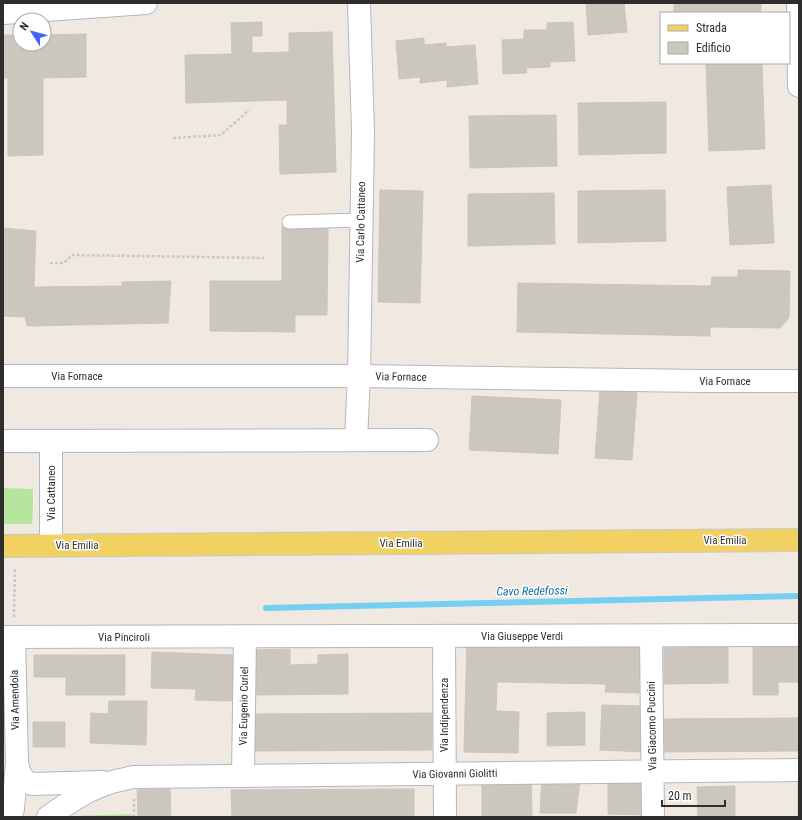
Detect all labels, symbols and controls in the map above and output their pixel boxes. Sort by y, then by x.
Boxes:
north arrow [12,12,52,52]
legend [660,12,790,64]
text: N [17,20,32,33]
text: Strada [696,21,727,35]
text: Edificio [696,41,731,55]
street label: Via Carlo Cattaneo [354,181,368,263]
street label: Via Fornace [51,370,103,383]
street label: Via Fornace [375,370,427,384]
street label: Via Fornace [699,375,751,388]
street label: Via Cattaneo [45,465,58,521]
street label: Via Emilia [703,534,747,547]
street label: Via Emilia [379,537,423,550]
street label: Via Emilia [55,539,99,552]
water label: Cavo Redefossi [496,583,568,599]
street label: Via Giuseppe Verdi [481,630,563,643]
street label: Via Pinciroli [98,631,150,644]
street label: Via Eugenio Curiel [237,667,251,745]
street label: Via Amendola [8,670,22,730]
street label: Via Indipendenza [438,678,451,752]
street label: Via Giacomo Puccini [645,681,659,771]
street label: Via Giovanni Giolitti [412,767,498,781]
scale bar [662,782,725,808]
text: 20 m [668,789,692,803]

